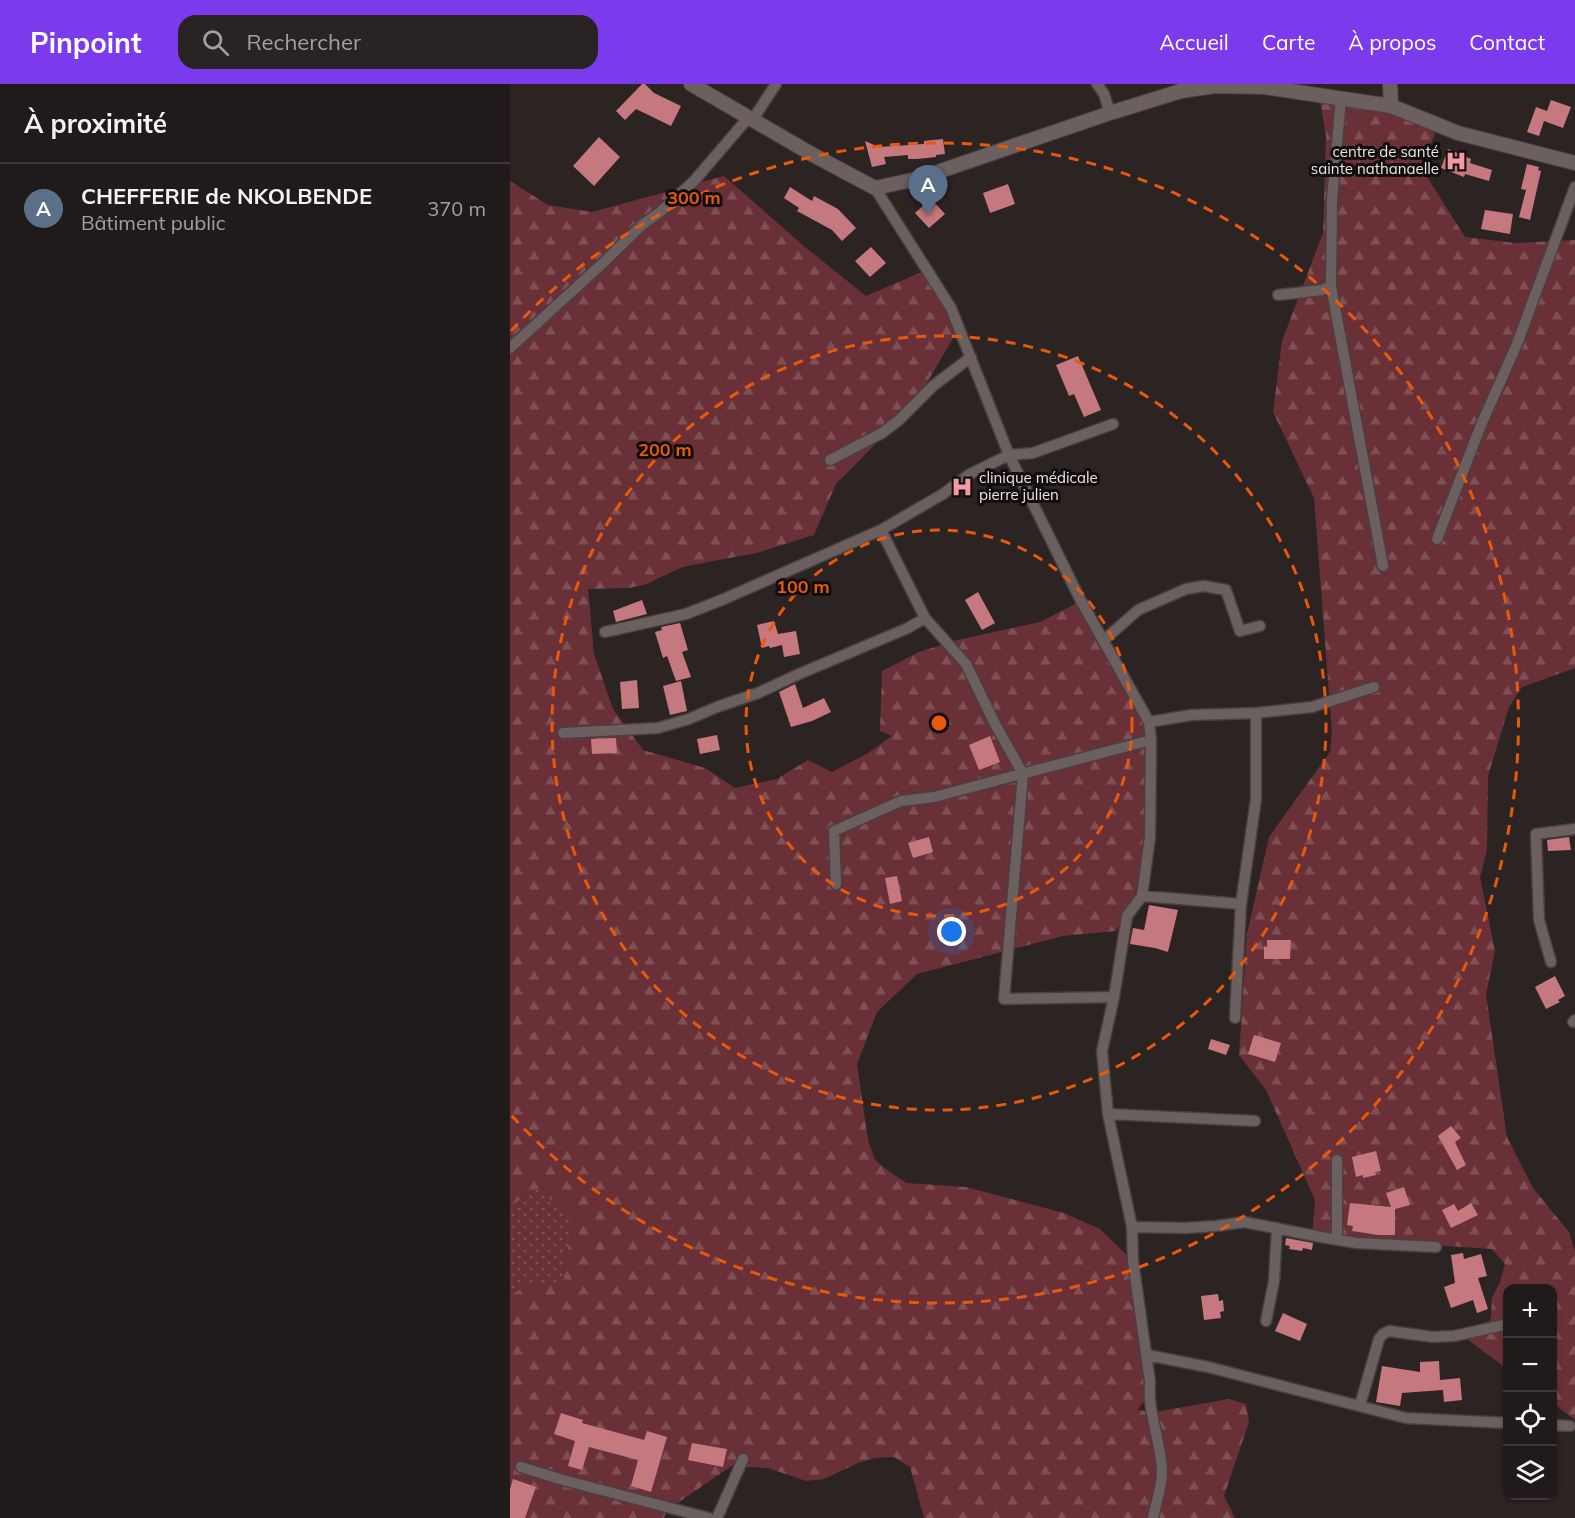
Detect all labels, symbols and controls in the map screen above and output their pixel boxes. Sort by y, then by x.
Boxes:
search box [178,15,598,69]
text: Pinpoint [30,25,142,60]
icon: search [199,26,232,59]
text: Rechercher [247,28,361,56]
text: Accueil [1159,29,1229,55]
text: Carte [1262,29,1315,55]
text: À propos [1348,29,1436,55]
text: Contact [1469,29,1545,55]
text: À proximité [24,107,167,140]
place label: centre de santé sainte nathanaelle [1311,142,1439,178]
hospital icon: centre de santé sainte nathanaelle [1444,149,1468,173]
pin: A [908,166,948,215]
text: CHEFFERIE de NKOLBENDE [81,182,372,210]
text: 300 m [667,186,721,209]
text: A [36,196,51,221]
text: 370 m [427,196,486,221]
text: Bâtiment public [81,210,226,235]
text: 200 m [638,438,692,461]
place label: clinique médicale pierre julien [979,468,1098,504]
hospital icon: clinique médicale pierre julien [950,475,974,499]
text: 100 m [776,575,830,598]
centre of rings [929,713,949,733]
your location [937,917,966,946]
map controls [1503,1284,1557,1500]
button: + [1503,1284,1557,1338]
button: − [1503,1338,1557,1392]
button: locate [1503,1392,1557,1446]
button: layers [1503,1446,1557,1500]

